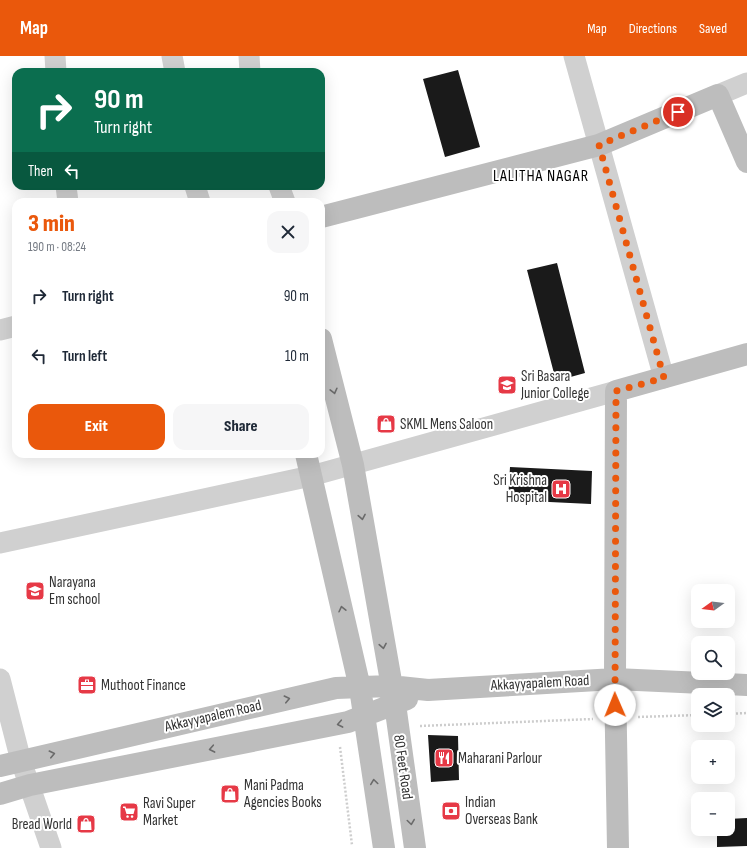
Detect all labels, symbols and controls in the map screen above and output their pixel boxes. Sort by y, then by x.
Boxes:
text: Map [20,17,48,40]
text: Map [587,20,607,37]
text: Directions [629,20,677,37]
text: Saved [699,20,727,37]
text: 90 m [94,83,144,116]
icon: right [28,84,80,136]
pin [661,95,695,129]
icon: arrive [667,101,689,123]
text: Turn right [94,117,152,138]
icon: left [61,160,83,182]
text: Then [28,162,53,181]
district label: LALITHA NAGAR [493,167,589,186]
text: 3 min [28,209,75,238]
button: close [267,211,309,253]
text: 190 m · 08:24 [28,239,86,255]
icon: right [28,285,50,307]
text: Turn right [62,287,114,306]
text: 90 m [284,287,309,306]
icon: left [28,345,50,367]
text: Turn left [62,347,107,366]
text: 10 m [285,347,309,366]
place label: Sri Basara Junior College [520,367,589,403]
school or university icon: Sri Basara Junior College [496,374,518,396]
one-way arrow [329,387,338,394]
button: Exit [28,404,165,450]
button: Share [173,404,309,450]
shop icon: SKML Mens Saloon [375,413,397,435]
place label: SKML Mens Saloon [400,415,493,434]
place label: Sri Krishna Hospital [493,471,547,507]
hospital icon: Sri Krishna Hospital [550,478,572,500]
one-way arrow [357,514,365,521]
place label: Narayana Em school [49,573,100,609]
school or university icon: Narayana Em school [24,580,46,602]
north arrow [691,584,735,628]
map controls [691,584,735,836]
one-way arrow [338,606,346,612]
button: search [691,636,735,680]
one-way arrow [378,643,387,649]
street label: Akkayyapalem Road [489,671,590,695]
office icon: Muthoot Finance [76,674,98,696]
place label: Muthoot Finance [101,676,186,695]
position arrow [594,684,636,726]
button: layers [691,688,735,732]
street label: Akkayyapalem Road [162,696,263,737]
one-way arrow [284,696,291,704]
one-way arrow [337,719,343,728]
street label: 80 Feet Road [389,733,417,801]
button: + [691,740,735,784]
one-way arrow [209,745,215,753]
restaurant icon: Maharani Parlour [433,747,455,769]
place label: Maharani Parlour [458,749,543,768]
one-way arrow [48,750,55,758]
place label: Mani Padma Agencies Books [243,776,322,812]
one-way arrow [370,779,379,785]
shop icon: Mani Padma Agencies Books [219,783,241,805]
button: − [691,792,735,836]
place label: Indian Overseas Bank [465,793,538,829]
place label: Ravi Super Market [143,794,196,830]
bank icon: Indian Overseas Bank [440,800,462,822]
supermarket icon: Ravi Super Market [118,801,140,823]
shop icon: Bread World [75,813,97,835]
place label: Bread World [12,815,72,834]
one-way arrow [406,818,415,825]

